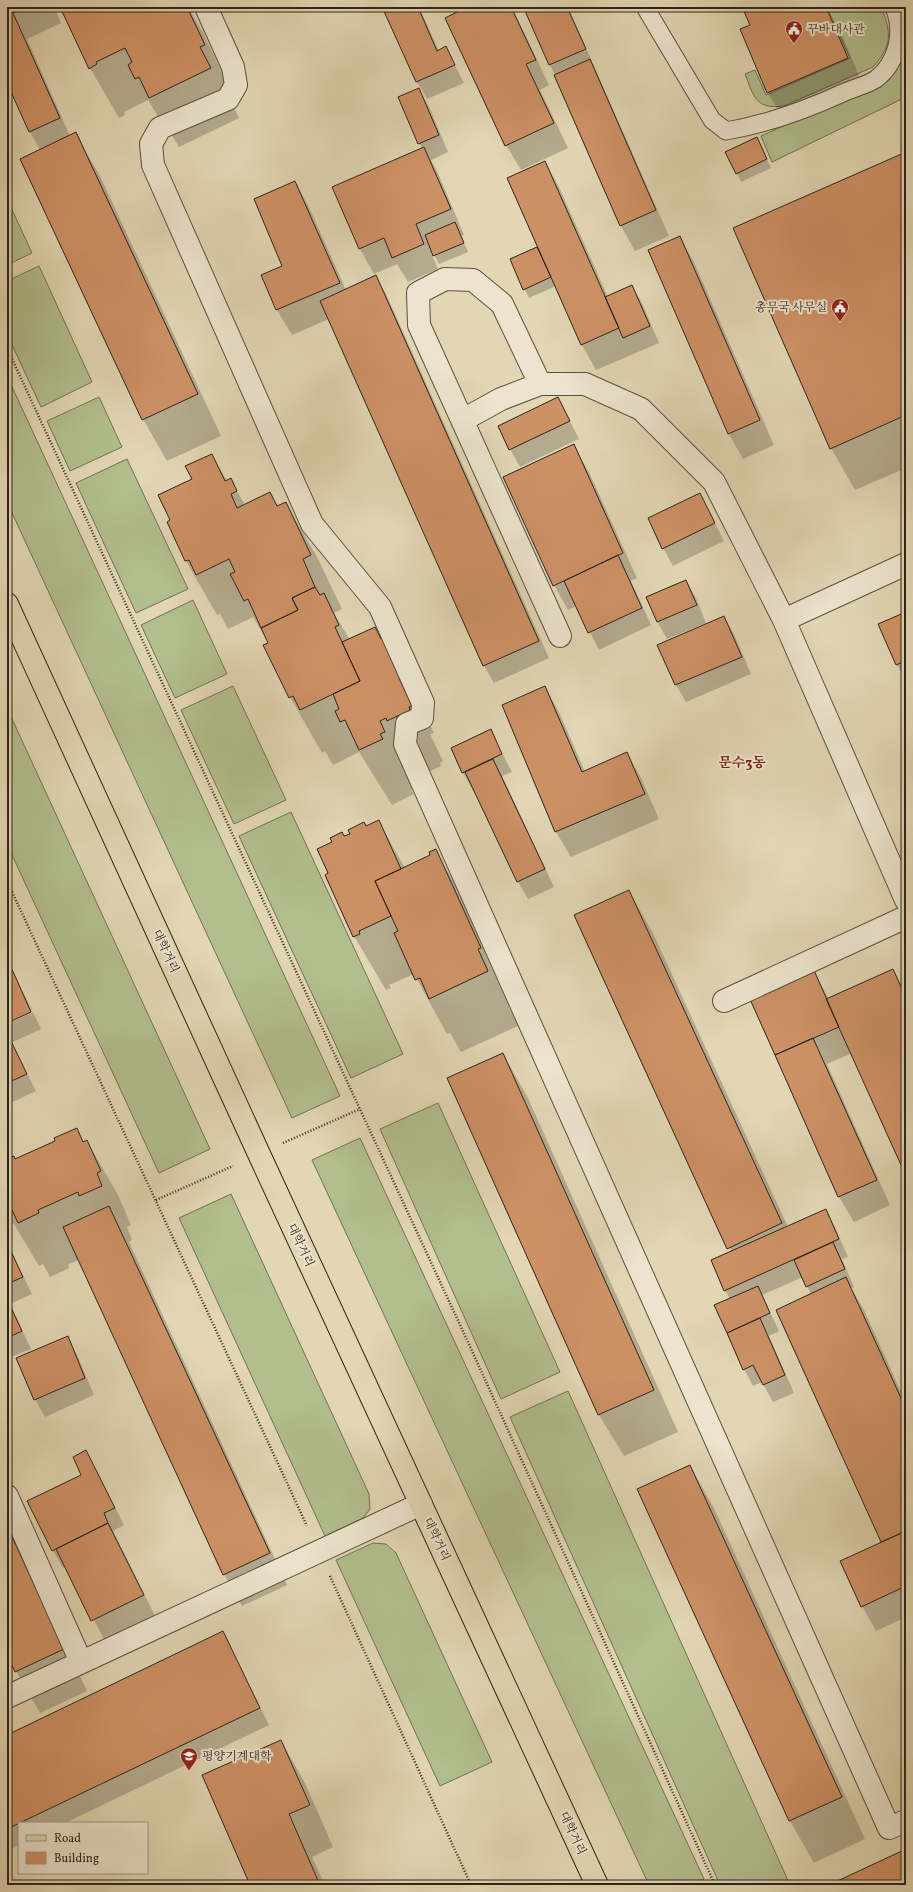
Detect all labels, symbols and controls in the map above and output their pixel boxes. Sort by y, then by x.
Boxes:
public building icon: 꾸바대사관 [784,19,804,44]
place label: 꾸바대사관 [807,22,865,38]
public building icon: 총무국 사무실 [830,297,850,322]
place label: 총무국 사무실 [755,300,827,316]
district label: 문수3동 [718,754,766,773]
street label: 대학거리 [148,927,182,976]
street label: 대학거리 [283,1221,317,1270]
street label: 대학거리 [419,1515,453,1564]
school or university icon: 평양기계대학 [179,1746,199,1771]
place label: 평양기계대학 [202,1749,272,1765]
street label: 대학거리 [555,1809,589,1858]
legend [18,1822,148,1874]
text: Road [54,1831,81,1847]
text: Building [54,1851,99,1867]

